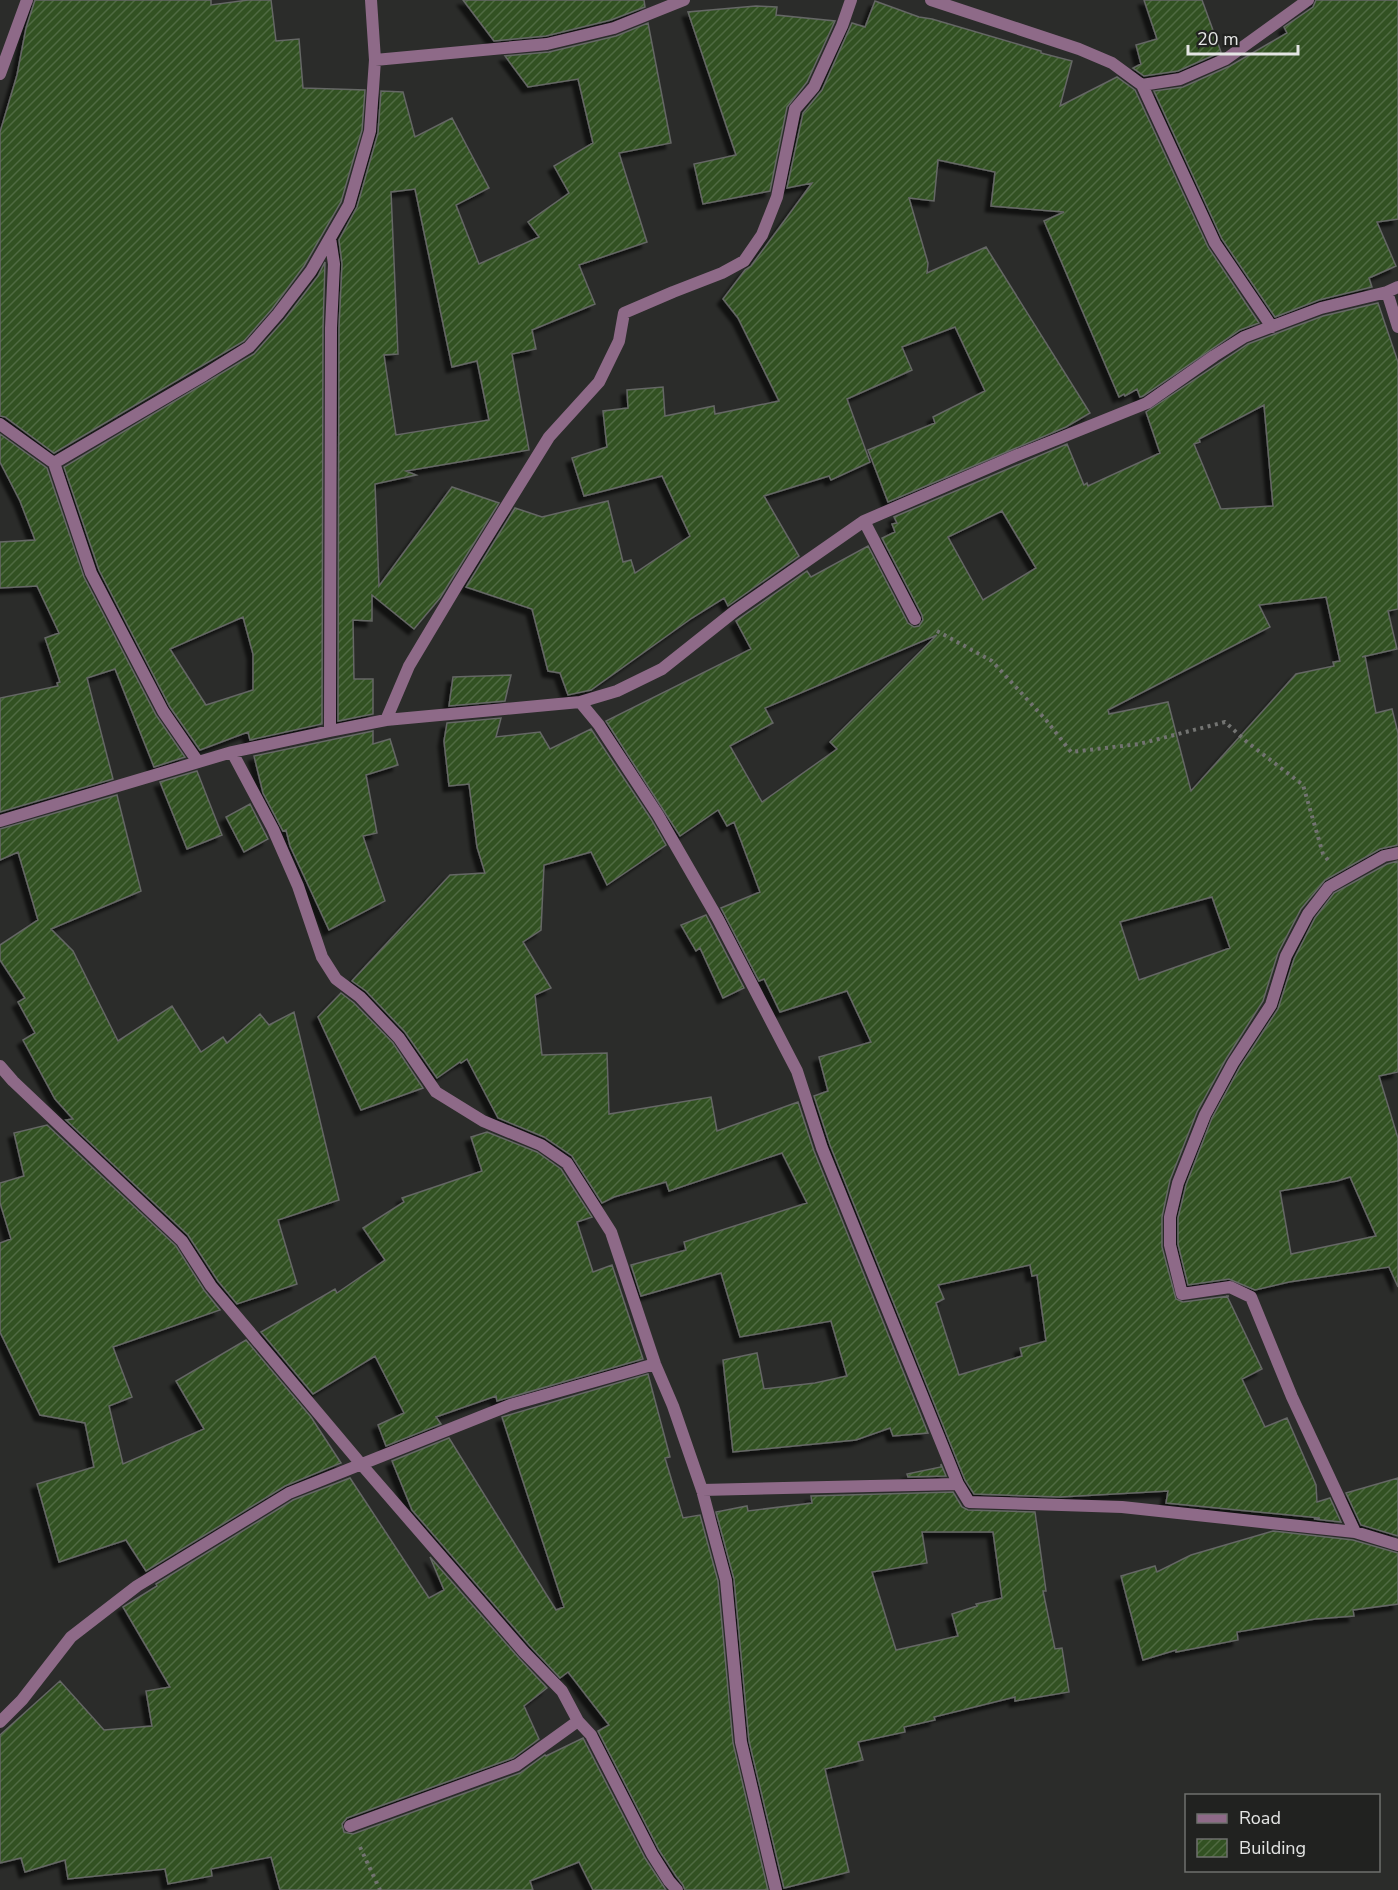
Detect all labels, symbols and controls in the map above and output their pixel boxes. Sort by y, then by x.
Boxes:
scale bar [1188,18,1298,56]
text: 20 m [1197,27,1239,51]
legend [1185,1794,1380,1872]
text: Road [1239,1806,1281,1830]
text: Building [1239,1836,1306,1860]

